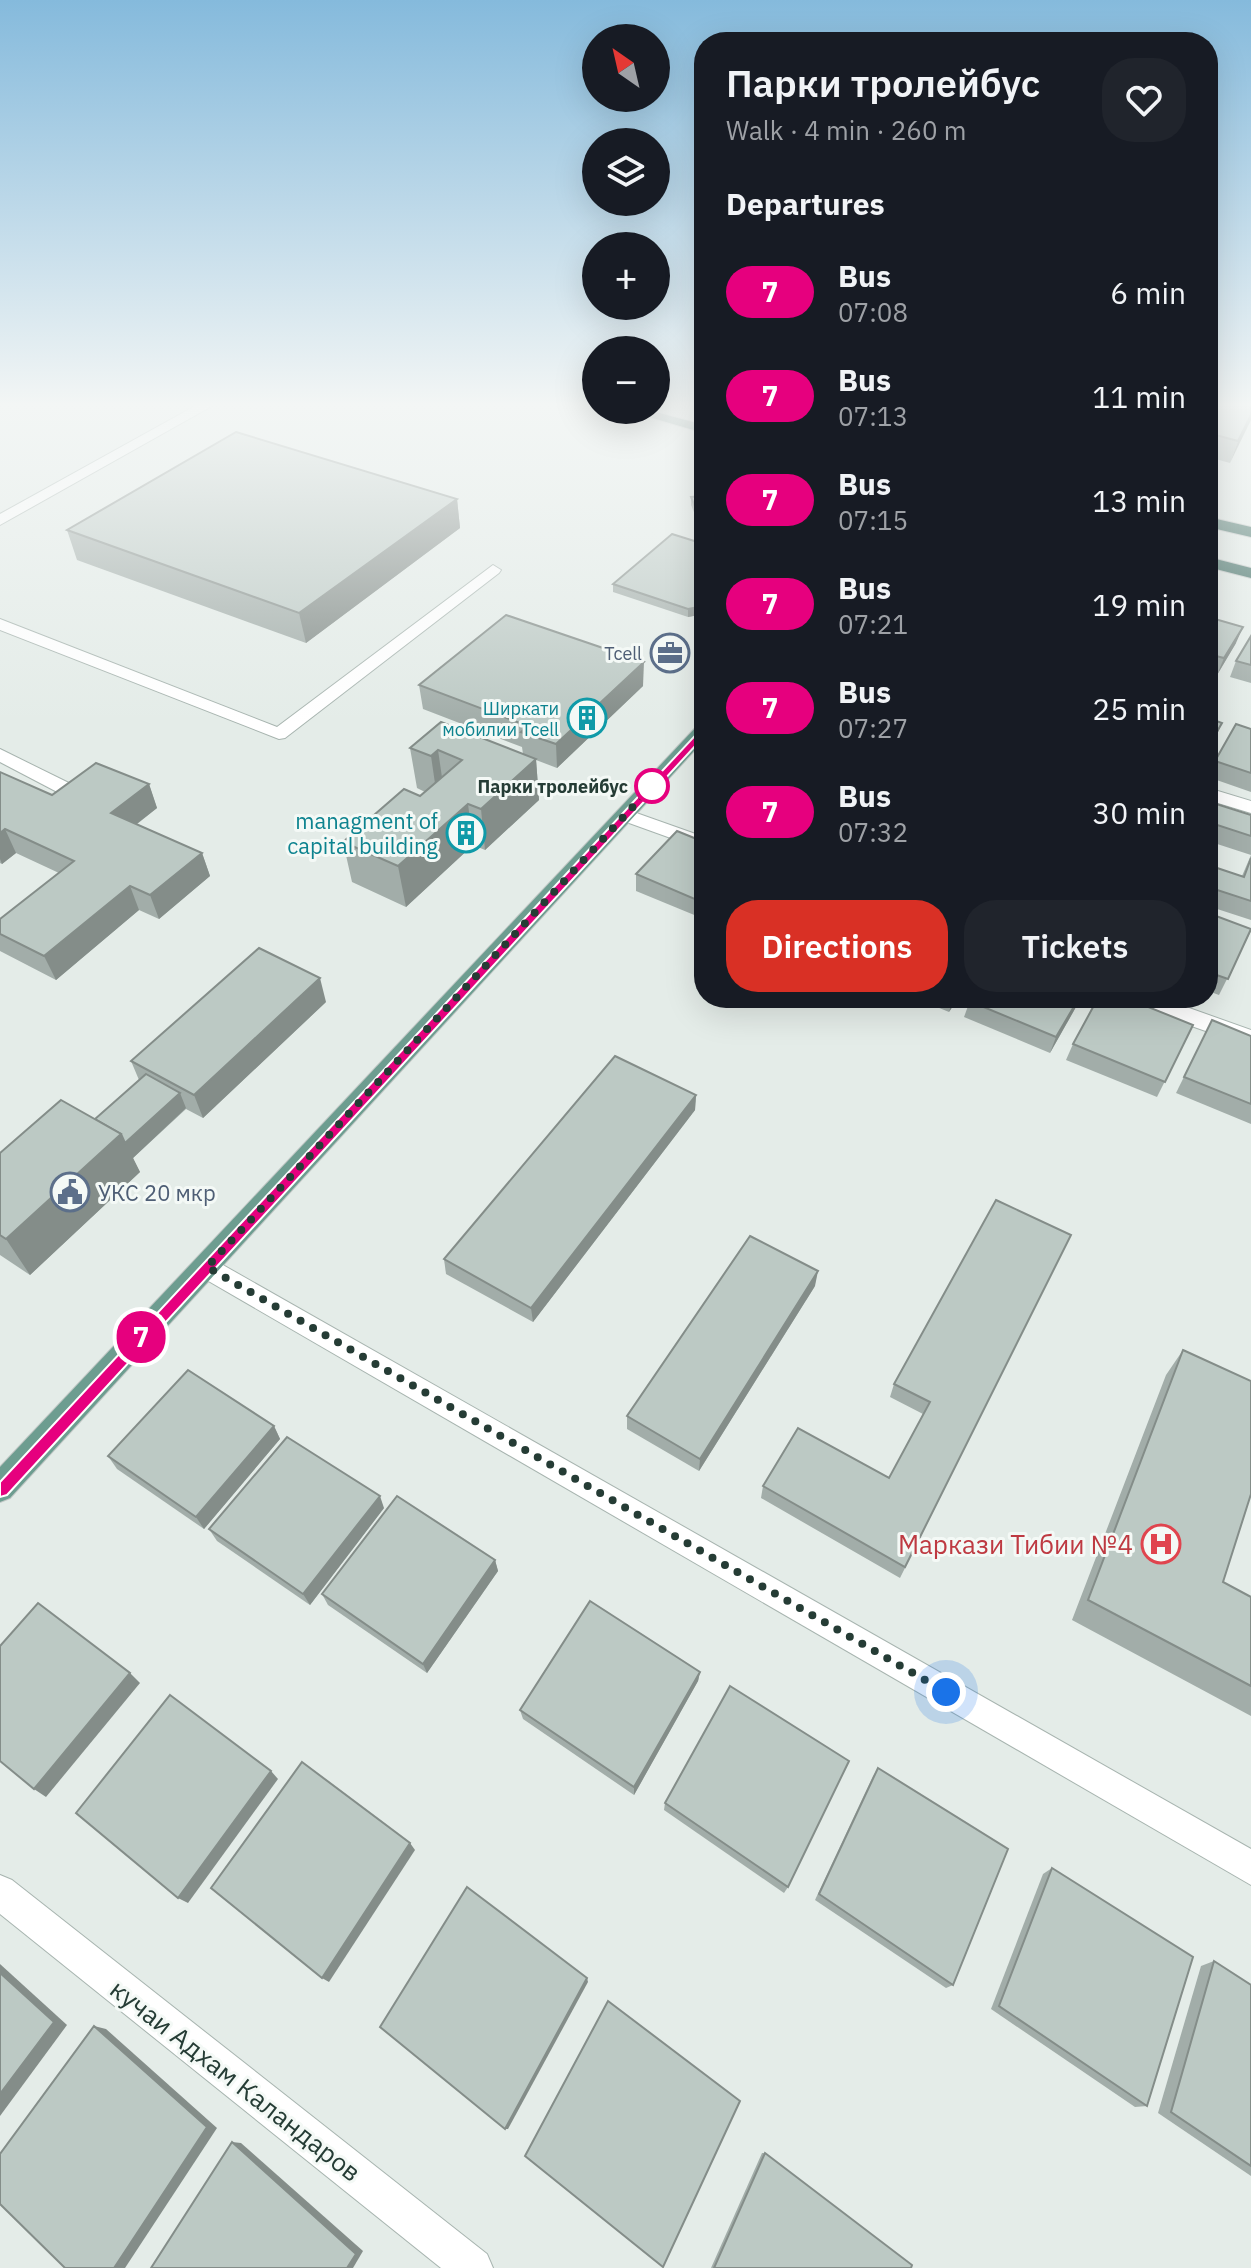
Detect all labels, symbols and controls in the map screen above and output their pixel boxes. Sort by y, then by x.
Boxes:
north arrow [582,24,670,112]
map controls [582,24,670,424]
text: Парки тролейбус [726,58,1040,107]
button: heart [1102,58,1186,142]
text: Walk · 4 min · 260 m [726,113,966,147]
button: layers [582,128,670,216]
text: Departures [726,184,885,223]
button: + [582,232,670,320]
text: Bus [838,256,891,295]
text: 7 [762,273,778,310]
text: 6 min [1110,273,1186,312]
text: 07:08 [838,295,908,329]
button: − [582,336,670,424]
text: Bus [838,360,891,399]
text: 7 [762,377,778,414]
text: 11 min [1092,377,1186,416]
text: 07:13 [838,399,908,433]
text: Bus [838,464,891,503]
text: 7 [762,481,778,518]
text: 13 min [1092,481,1186,520]
text: 07:15 [838,503,908,537]
text: Bus [838,568,891,607]
text: 7 [762,585,778,622]
text: 19 min [1092,585,1186,624]
text: 07:21 [838,607,908,641]
office icon: Tcell [649,632,691,674]
place label: Tcell [604,642,642,665]
text: Bus [838,672,891,711]
text: 7 [762,689,778,726]
text: 25 min [1092,689,1186,728]
place label: Ширкати мобилии Tcell [442,697,559,741]
building icon: Ширкати мобилии Tcell [566,697,608,739]
text: 07:27 [838,711,908,745]
marker: Парки тролейбус [635,769,669,803]
place label: Парки тролейбус [477,775,628,798]
text: Bus [838,776,891,815]
text: 7 [762,793,778,830]
text: 30 min [1092,793,1186,832]
place label: managment of capital building [287,806,438,860]
building icon: managment of capital building [445,812,487,854]
text: 07:32 [838,815,908,849]
button: Directions [726,900,948,992]
button: Tickets [964,900,1186,992]
public building icon: УКС 20 мкр [49,1171,91,1213]
place label: УКС 20 мкр [98,1178,216,1207]
line badge: 7 [115,1311,167,1363]
text: 7 [133,1318,149,1355]
hospital icon: Маркази Тибии №4 [1140,1523,1182,1565]
place label: Маркази Тибии №4 [898,1527,1133,1561]
your location [926,1672,966,1712]
street label: кучаи Адхам Каландаров [104,1971,368,2189]

